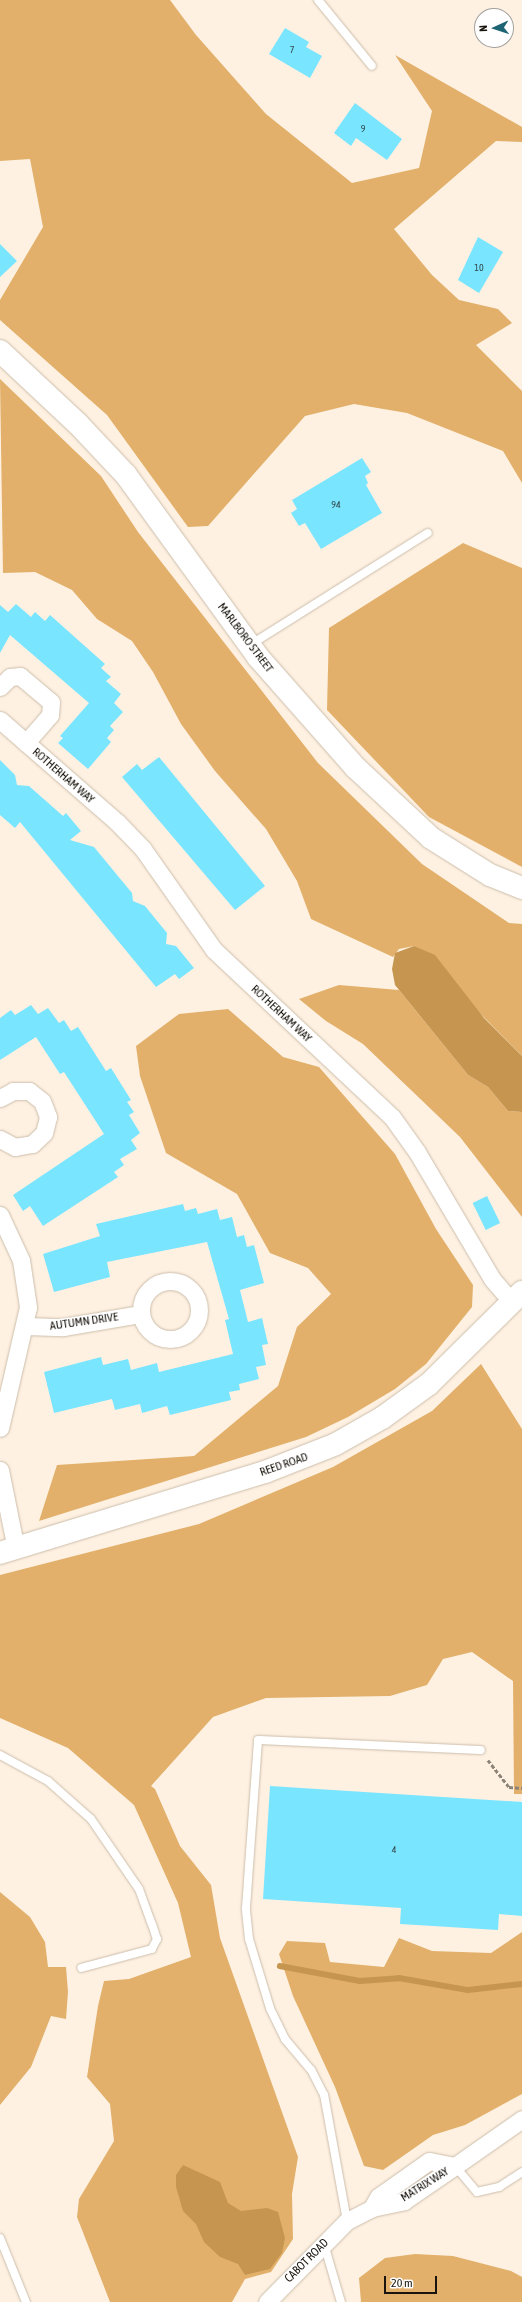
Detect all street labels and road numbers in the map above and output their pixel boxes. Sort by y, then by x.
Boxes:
street label: MARLBORO STREET [214,600,276,676]
street label: ROTHERHAM WAY [29,745,97,807]
street label: ROTHERHAM WAY [248,982,314,1046]
street label: AUTUMN DRIVE [49,1310,119,1334]
street label: REED ROAD [258,1450,310,1480]
street label: MATRIX WAY [398,2165,452,2205]
street label: CABOT ROAD [282,2236,332,2286]

